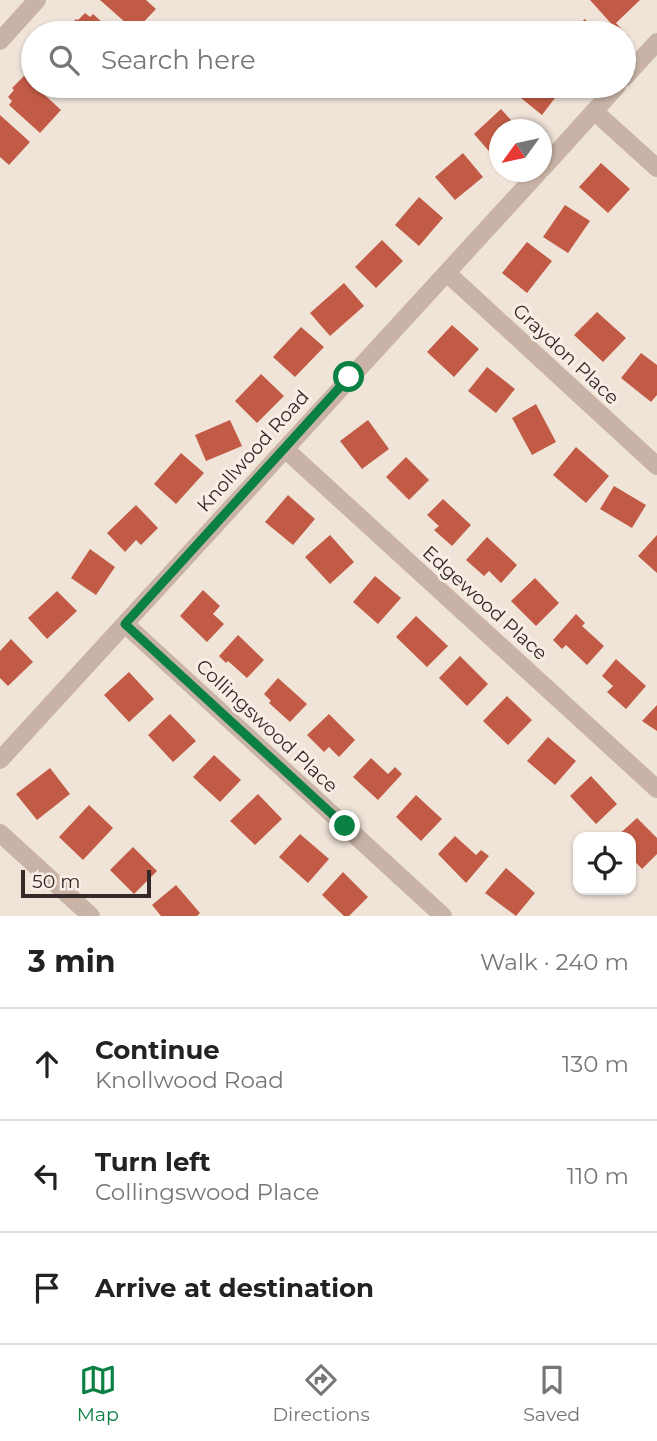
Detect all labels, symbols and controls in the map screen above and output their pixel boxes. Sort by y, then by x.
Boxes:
search box [21,21,636,98]
icon: search [45,41,83,79]
text: Search here [101,44,256,76]
north arrow [489,119,552,182]
street label: Graydon Place [508,299,624,409]
route start [333,361,364,392]
street label: Knollwood Road [192,385,314,517]
street label: Edgewood Place [418,541,552,665]
street label: Collingswood Place [191,654,343,798]
route end [329,810,360,841]
map controls [573,832,636,895]
button: locate [573,832,636,895]
scale bar [21,867,150,899]
text: 50 m [32,870,80,893]
text: 3 min [28,943,115,980]
text: Walk · 240 m [480,948,629,976]
text: Continue [95,1034,220,1066]
icon: ahead [28,1045,66,1083]
text: 130 m [562,1050,629,1078]
text: Knollwood Road [95,1066,284,1094]
text: Turn left [95,1146,211,1178]
icon: left [28,1157,66,1195]
text: 110 m [567,1162,629,1190]
text: Collingswood Place [95,1178,319,1206]
icon: arrive [28,1269,66,1307]
text: Arrive at destination [95,1272,374,1304]
tab: Map [77,1361,119,1426]
tab: Directions [272,1361,370,1426]
tab: Saved [523,1361,580,1426]

